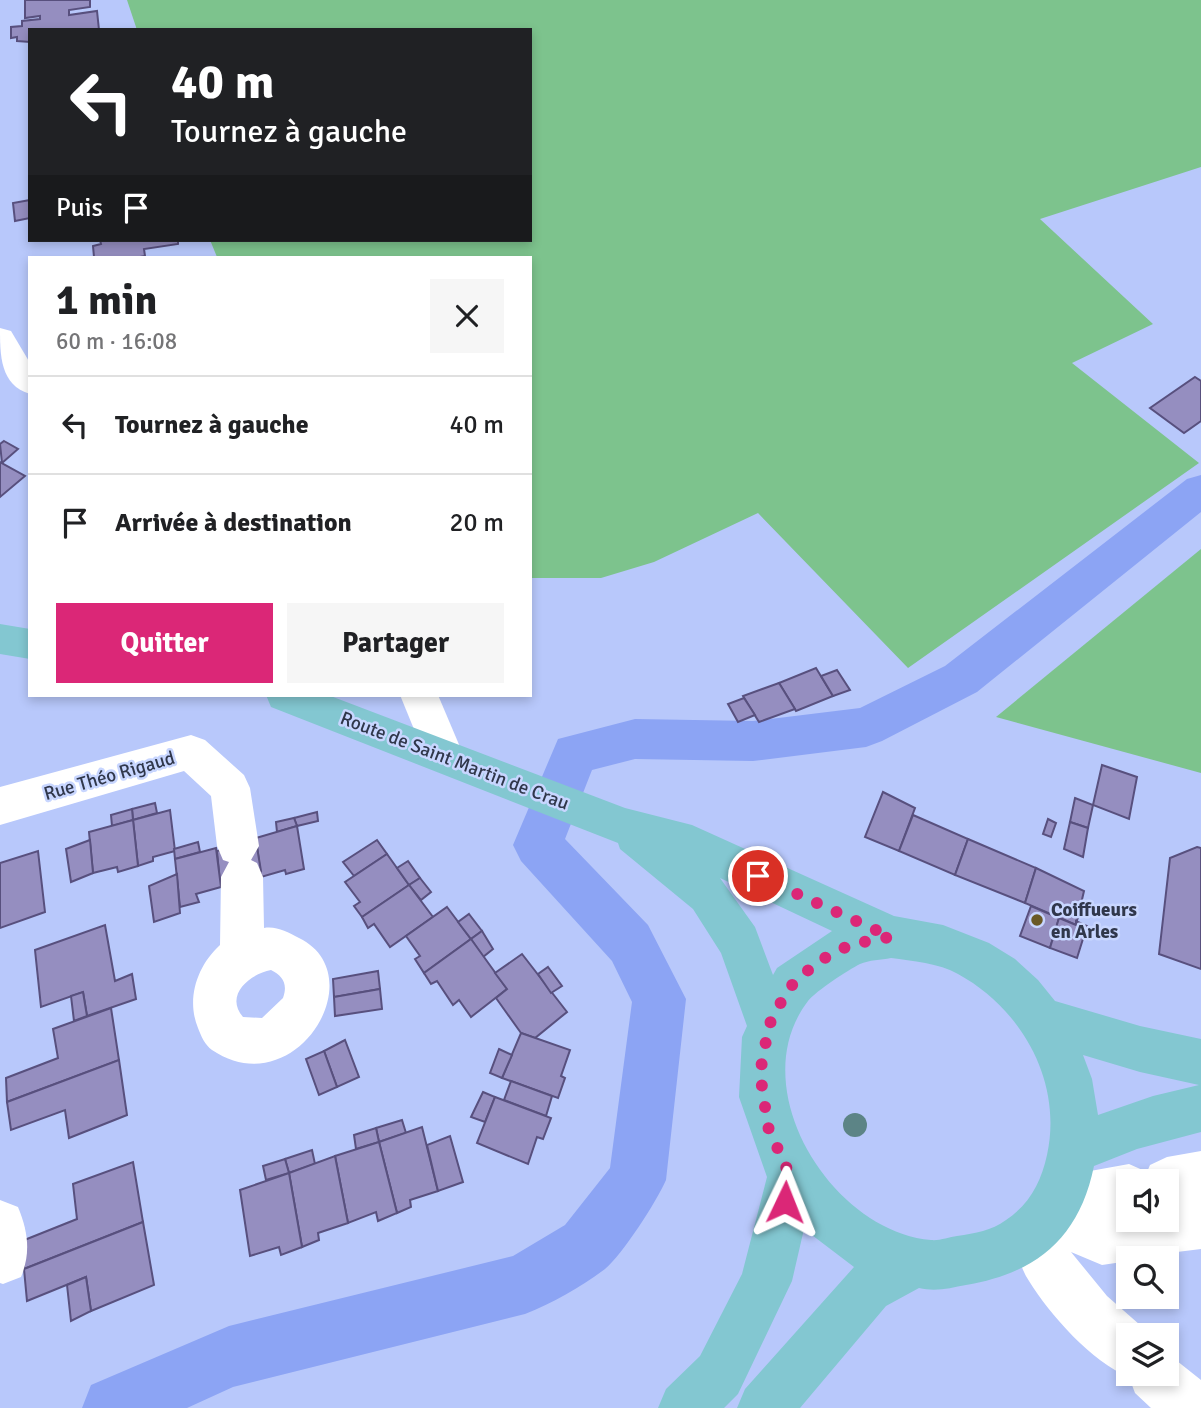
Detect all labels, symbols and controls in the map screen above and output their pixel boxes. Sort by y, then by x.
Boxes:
text: 40 m [171,52,274,112]
icon: left [56,56,147,147]
text: Tournez à gauche [171,112,407,151]
icon: arrive [117,189,155,227]
text: Puis [56,192,103,224]
text: 1 min [56,275,157,326]
button: close [430,279,504,353]
text: 60 m · 16:08 [56,327,177,356]
icon: left [56,406,94,444]
text: Tournez à gauche [115,409,309,441]
text: 40 m [449,409,504,441]
icon: arrive [56,504,94,542]
text: Arrivée à destination [115,507,352,539]
text: 20 m [449,507,504,539]
button: Quitter [56,603,273,683]
button: Partager [287,603,504,683]
street label: Route de Saint Martin de Crau [337,706,572,816]
street label: Rue Théo Rigaud [41,746,177,806]
pin [728,846,788,906]
icon: arrive [739,857,777,895]
place label: Coiffueurs en Arles [1051,898,1137,944]
marker: Coiffueurs en Arles [1029,912,1045,928]
position arrow [748,1165,822,1239]
map controls [1116,1169,1179,1386]
button: sound [1116,1169,1179,1232]
button: search [1116,1246,1179,1309]
button: layers [1116,1323,1179,1386]

